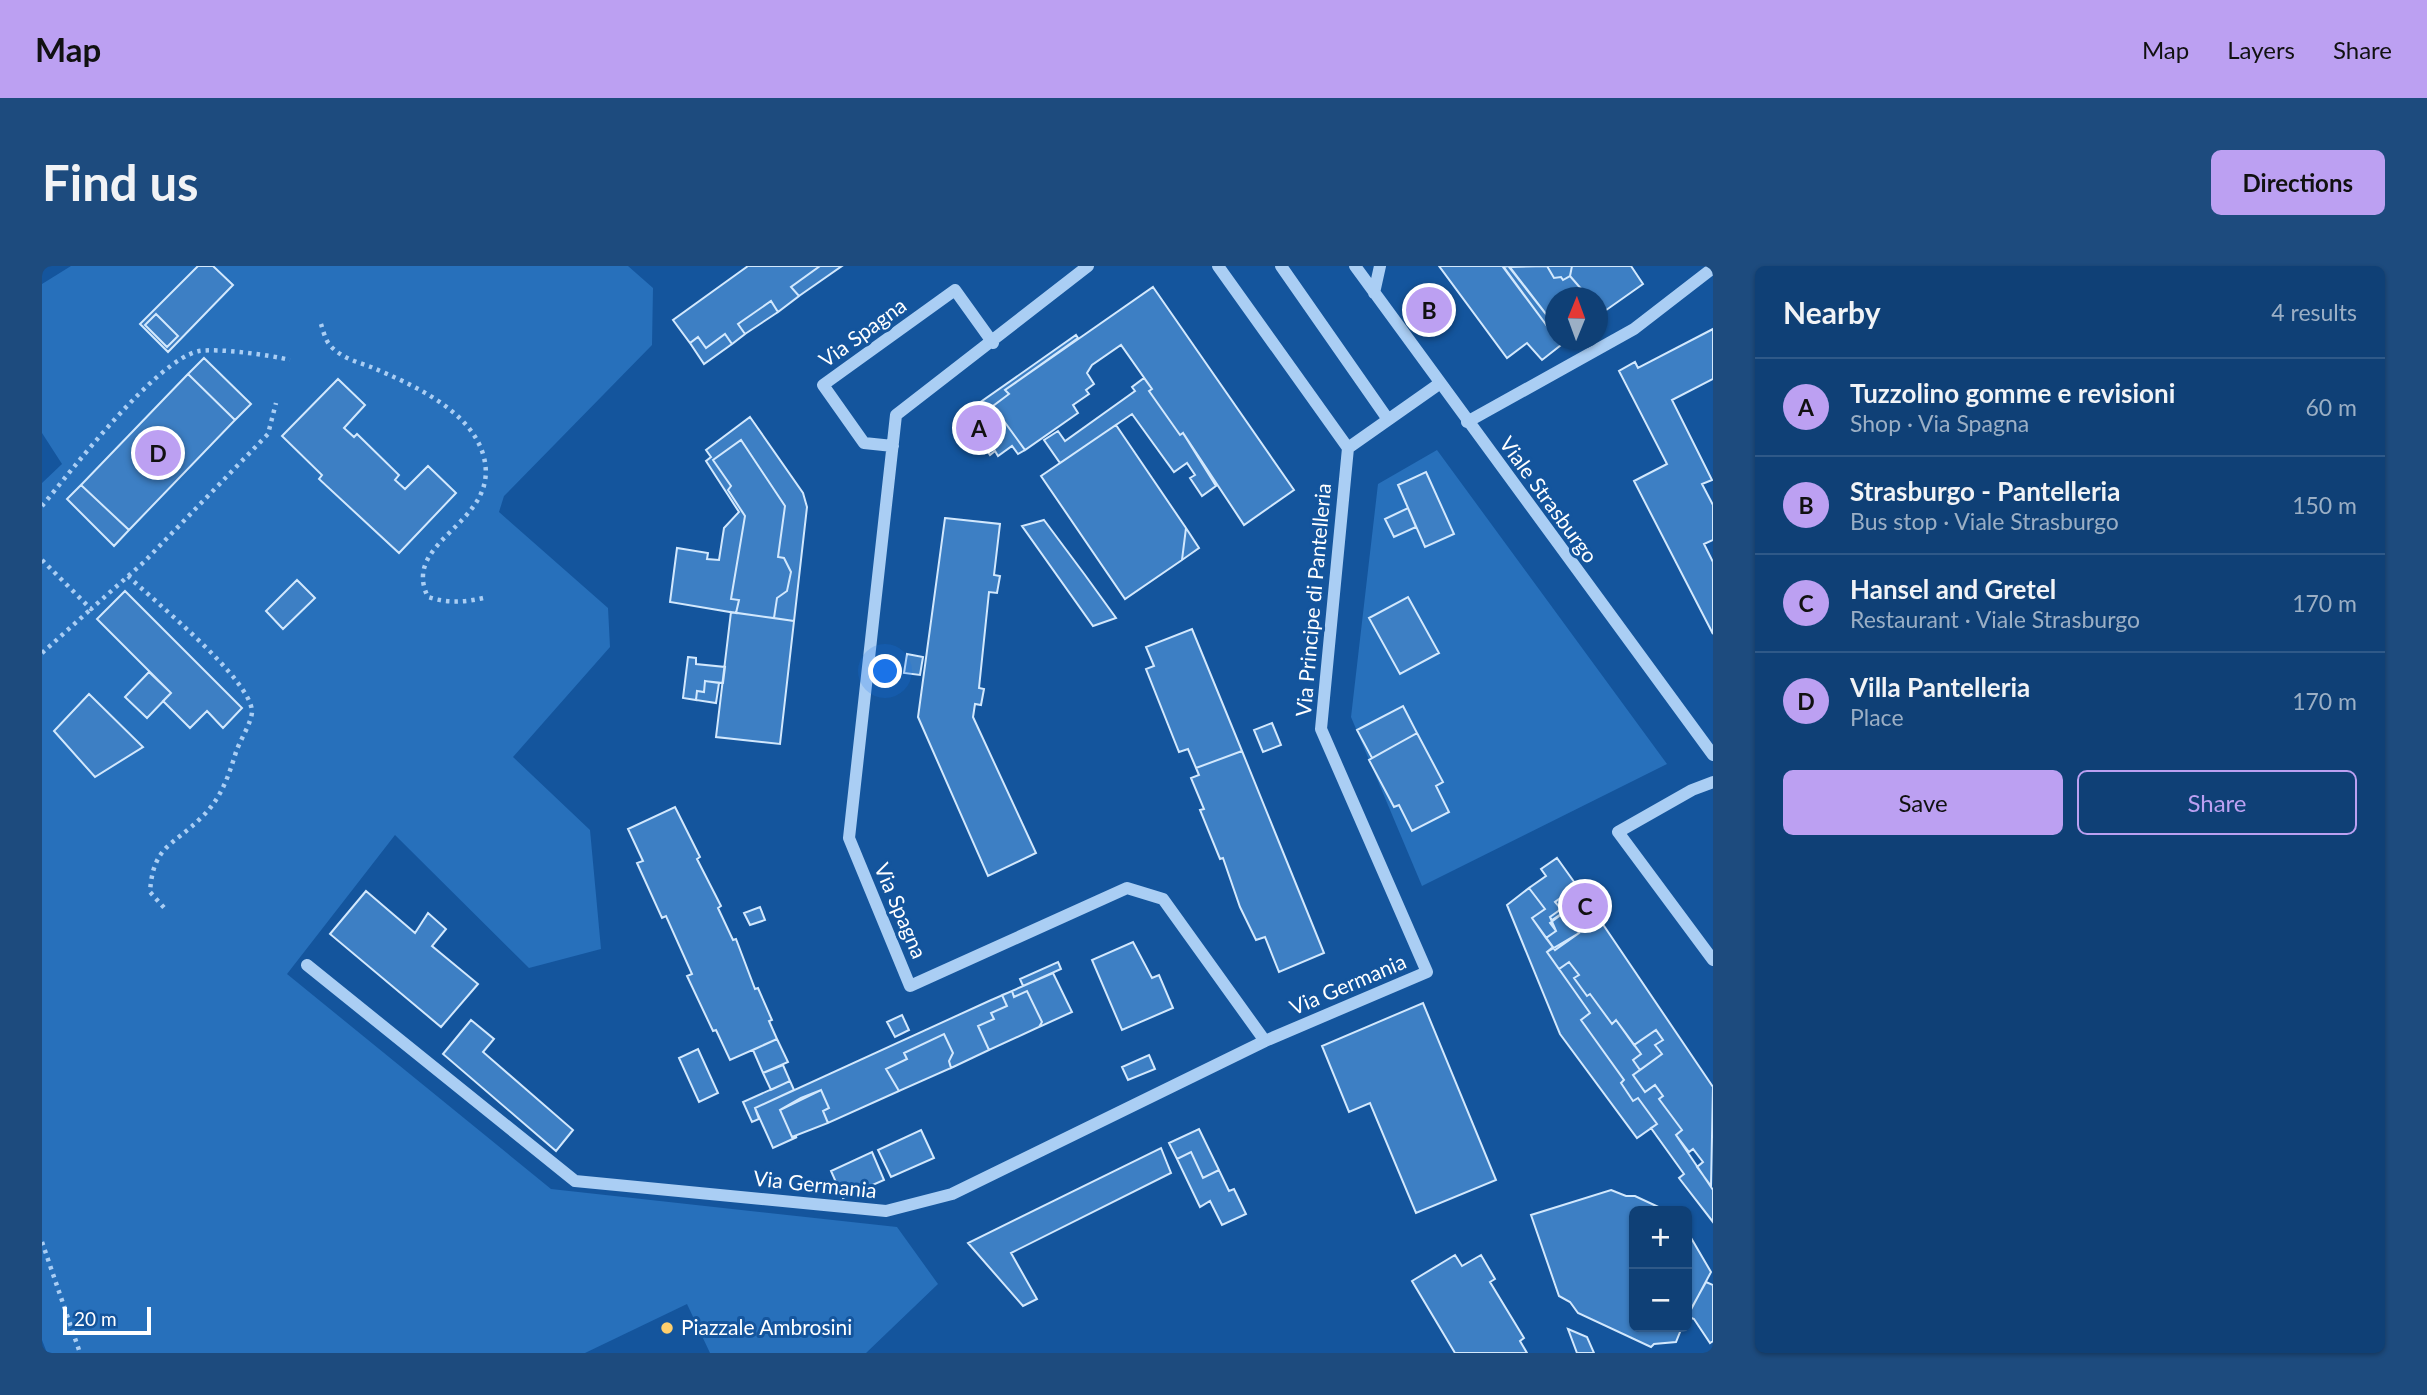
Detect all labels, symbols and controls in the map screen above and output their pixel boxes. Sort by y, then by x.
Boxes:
text: Map [35,29,101,69]
text: Map [2142,35,2189,64]
text: Layers [2227,35,2295,64]
text: Share [2333,35,2392,64]
button: Directions [2211,150,2385,215]
text: Find us [42,153,199,211]
pin: B [1406,284,1452,336]
north arrow [1545,287,1608,350]
street label: Via Spagna [814,292,911,372]
text: Nearby [1783,294,1881,330]
text: 4 results [2271,298,2357,326]
text: Tuzzolino gomme e revisioni [1850,377,2175,409]
text: A [1798,393,1814,421]
text: 60 m [2306,393,2357,421]
pin: A [956,402,1002,454]
text: Shop · Via Spagna [1850,409,2029,437]
pin: D [135,427,181,479]
street label: Viale Strasburgo [1495,431,1603,567]
text: Strasburgo - Pantelleria [1850,475,2120,507]
street label: Via Principe di Pantelleria [1290,482,1335,718]
text: B [1798,491,1814,519]
text: 150 m [2292,491,2357,519]
text: Bus stop · Viale Strasburgo [1850,507,2119,535]
text: Hansel and Gretel [1850,573,2056,605]
text: C [1798,589,1814,617]
text: 170 m [2292,589,2357,617]
text: Restaurant · Viale Strasburgo [1850,605,2140,633]
your location [868,654,902,688]
text: Villa Pantelleria [1850,671,2030,703]
text: D [1797,687,1815,715]
text: 170 m [2292,687,2357,715]
text: Place [1850,703,1904,731]
button: Save [1783,770,2063,835]
button: Share [2077,770,2357,835]
street label: Via Spagna [870,859,933,962]
pin: C [1562,880,1608,932]
street label: Via Germania [1285,948,1409,1019]
street label: Via Germania [752,1165,878,1202]
map controls [1629,1206,1692,1332]
button: + [1629,1206,1692,1269]
button: − [1629,1269,1692,1332]
scale bar [63,1304,150,1336]
text: 20 m [74,1307,117,1330]
place label: Piazzale Ambrosini [681,1314,852,1339]
marker: Piazzale Ambrosini [659,1320,675,1336]

